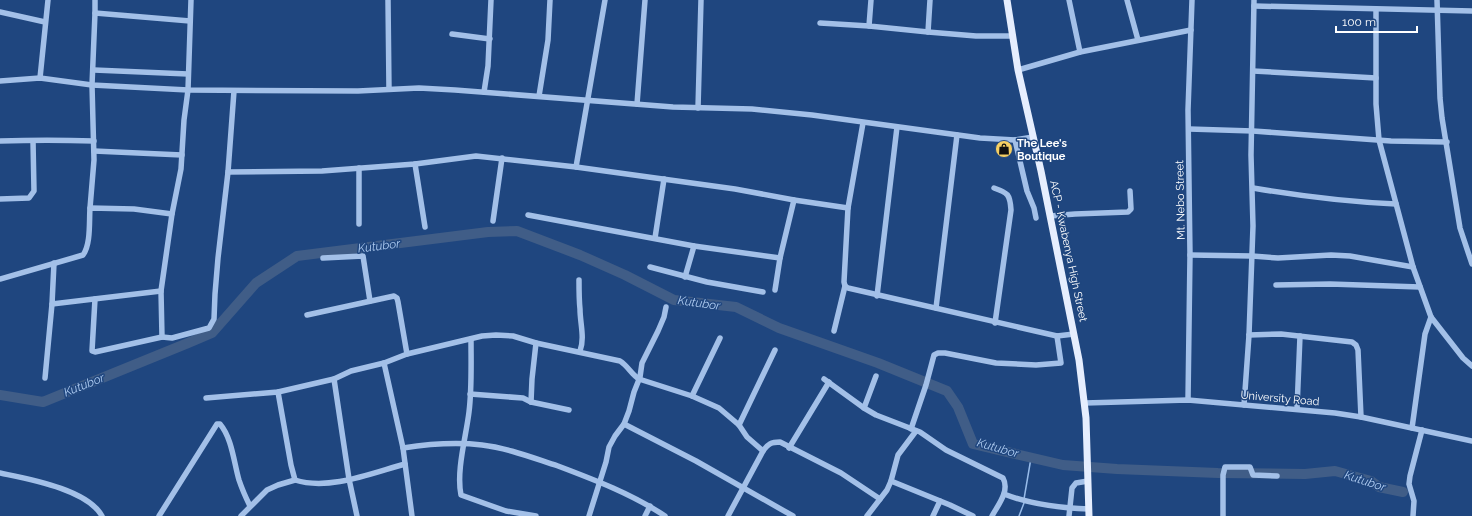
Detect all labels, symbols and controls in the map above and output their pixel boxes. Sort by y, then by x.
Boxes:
scale bar [1336,8,1417,34]
text: 100 m [1342,15,1376,29]
place label: The Lee's Boutique [1017,137,1068,163]
shop icon: The Lee's Boutique [994,139,1014,159]
street label: Mt. Nebo Street [1173,160,1188,240]
street label: ACP - Kwabenya High Street [1047,179,1090,323]
water label: Kutubor [357,236,402,256]
water label: Kutubor [677,293,722,313]
water label: Kutubor [62,370,107,399]
street label: University Road [1240,389,1320,408]
water label: Kutubor [976,435,1021,461]
water label: Kutubor [1343,468,1388,495]

